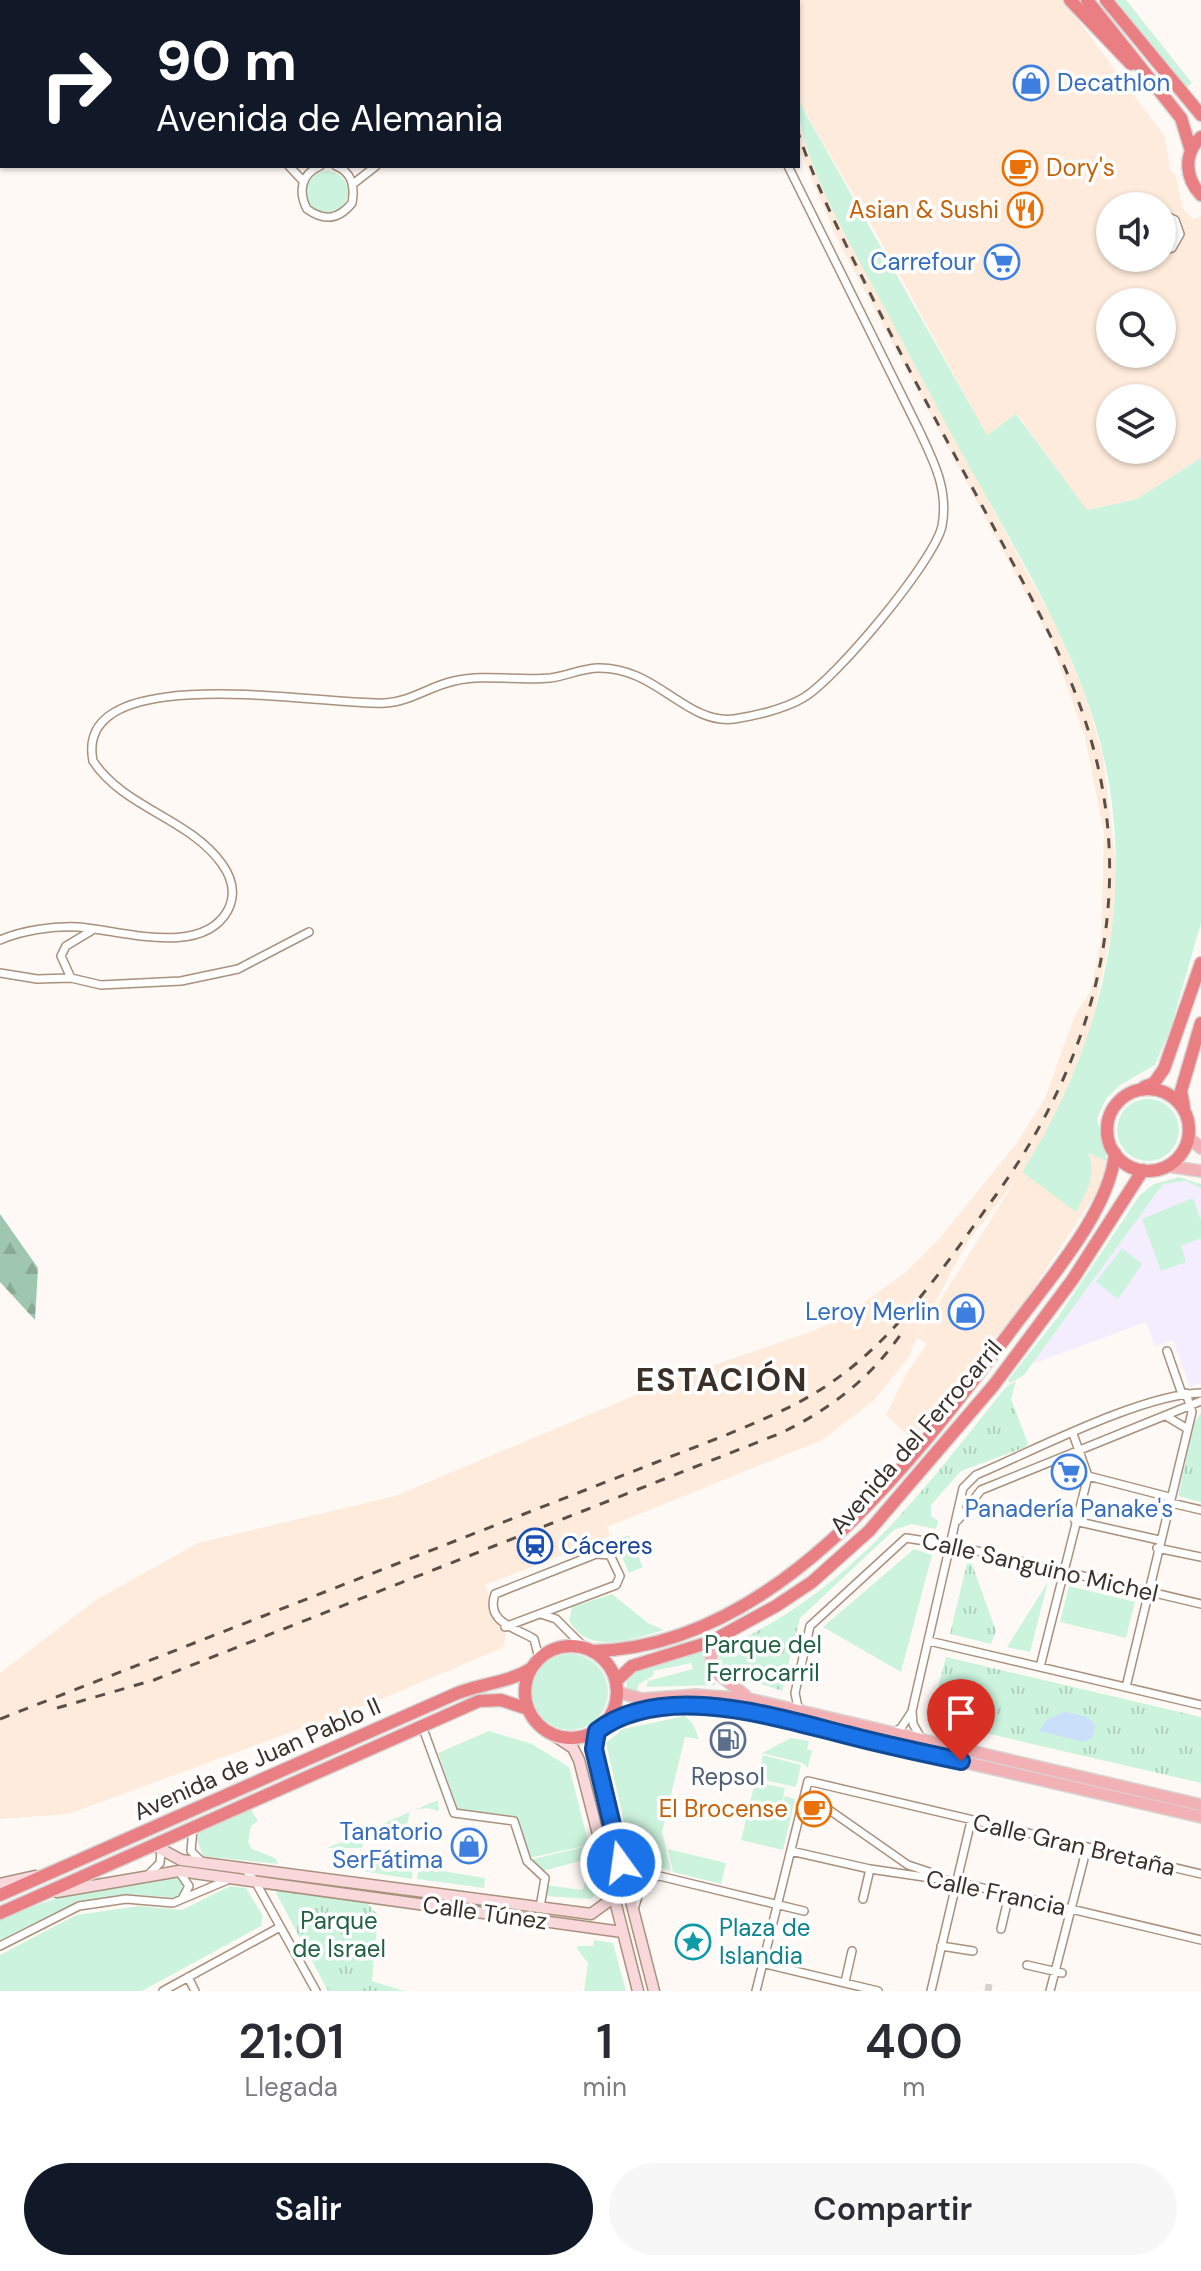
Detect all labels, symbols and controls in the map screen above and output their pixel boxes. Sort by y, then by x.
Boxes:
text: 90 m [156,24,297,97]
icon: right [24,32,128,136]
shop icon: Decathlon [1012,64,1050,102]
place label: Decathlon [1057,67,1170,98]
text: Avenida de Alemania [156,95,503,142]
cafe icon: Dory's [1001,149,1039,187]
place label: Dory's [1046,152,1115,183]
restaurant icon: Asian & Sushi [1006,191,1044,229]
map controls [1096,192,1176,464]
button: sound [1096,192,1176,272]
place label: Asian & Sushi [849,194,999,225]
supermarket icon: Carrefour [983,243,1021,281]
place label: Carrefour [870,246,976,277]
button: search [1096,288,1176,368]
button: layers [1096,384,1176,464]
shop icon: Leroy Merlin [947,1293,985,1331]
place label: Leroy Merlin [805,1296,940,1327]
street label: Avenida del Ferrocarril [823,1333,1009,1540]
district label: ESTACIÓN [636,1359,808,1401]
supermarket icon: Panadería Panake's [1050,1453,1088,1491]
place label: Panadería Panake's [965,1493,1173,1524]
street label: Calle Sanguino Michel [919,1524,1161,1609]
station icon: Cáceres [516,1527,554,1565]
place label: Cáceres [561,1530,653,1561]
park label: Parque del Ferrocarril [704,1629,822,1688]
pin [927,1679,995,1761]
street label: Avenida de Juan Pablo II [128,1690,385,1827]
icon: arrive [939,1691,983,1735]
fuel station icon: Repsol [709,1721,747,1759]
place label: Repsol [691,1761,765,1792]
cafe icon: El Brocense [795,1790,833,1828]
place label: El Brocense [659,1793,788,1824]
street label: Calle Gran Bretaña [970,1806,1178,1883]
place label: Tanatorio SerFátima [332,1816,443,1875]
position arrow [579,1821,663,1905]
shop icon: Tanatorio SerFátima [450,1827,488,1865]
street label: Calle Francia [923,1863,1069,1922]
street label: Calle Túnez [421,1888,549,1937]
park label: Parque de Israel [292,1905,386,1964]
place label: Plaza de Islandia [719,1912,810,1971]
place icon: Plaza de Islandia [674,1923,712,1961]
text: 21:01 [238,2010,344,2073]
text: 1 [596,2010,613,2073]
text: 400 [865,2010,963,2073]
text: Llegada [245,2070,338,2104]
text: min [583,2070,627,2104]
text: m [902,2070,926,2104]
button: Salir [24,2163,593,2255]
button: Compartir [609,2163,1177,2255]

